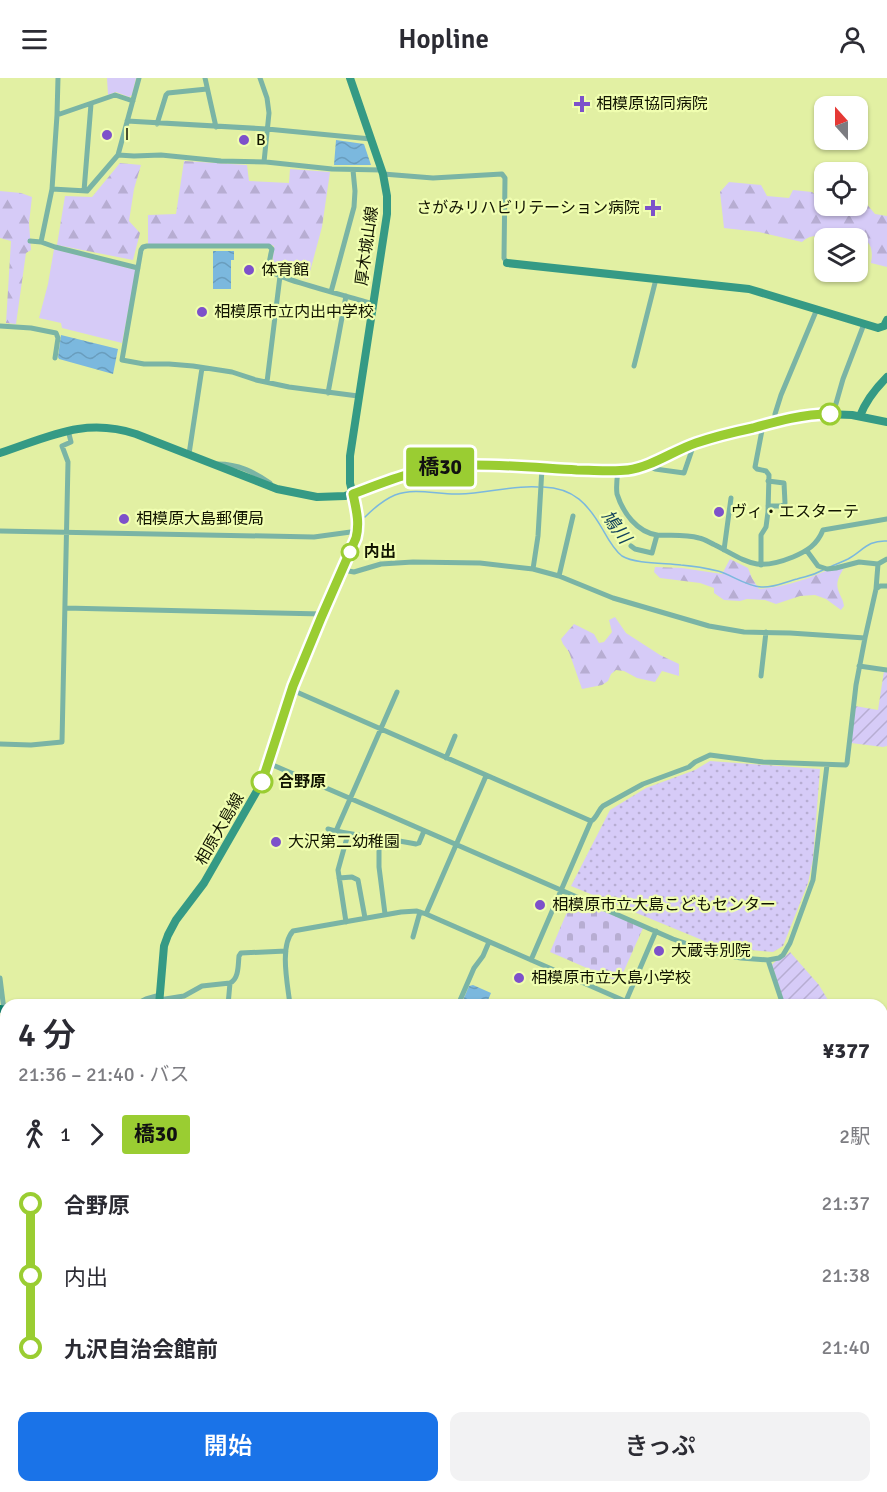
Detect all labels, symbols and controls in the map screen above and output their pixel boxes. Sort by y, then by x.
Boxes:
icon: menu [18,23,51,56]
text: Hopline [398,23,489,56]
icon: person [836,23,869,56]
place label: 相模原協同病院 [596,94,708,114]
marker: 相模原協同病院 [573,95,591,113]
north arrow [814,96,868,150]
map controls [814,96,868,282]
place label: Ⅰ [119,125,135,145]
marker: Ⅰ [100,128,114,142]
place label: B [256,130,266,150]
marker: B [237,133,251,147]
button: locate [814,162,868,216]
place label: さがみリハビリテーション病院 [416,198,640,218]
marker: さがみリハビリテーション病院 [644,199,662,217]
street label: 厚木城山線 [352,205,382,287]
button: layers [814,228,868,282]
place label: 体育館 [261,260,309,280]
marker: 体育館 [242,263,256,277]
place label: 相模原市立内出中学校 [214,302,374,322]
marker: 相模原市立内出中学校 [195,305,209,319]
unlabelled marker [819,403,841,425]
line badge: 橋30 [406,448,474,486]
text: 橋30 [418,454,462,480]
place label: ヴィ・エスターテ [731,502,859,522]
marker: ヴィ・エスターテ [712,505,726,519]
water label: 鳩川 [596,506,637,550]
place label: 相模原大島郵便局 [136,509,264,529]
marker: 相模原大島郵便局 [117,512,131,526]
place label: 内出 [364,542,396,562]
marker: 内出 [341,543,359,561]
marker: 合野原 [251,771,273,793]
place label: 合野原 [278,772,326,792]
street label: 相原大島線 [191,789,249,869]
place label: 大沢第二幼稚園 [288,832,400,852]
marker: 大沢第二幼稚園 [269,835,283,849]
place label: 相模原市立大島こどもセンター [552,895,776,915]
marker: 相模原市立大島こどもセンター [533,898,547,912]
place label: 大蔵寺別院 [671,941,751,961]
marker: 大蔵寺別院 [652,944,666,958]
place label: 相模原市立大島小学校 [531,968,691,988]
marker: 相模原市立大島小学校 [512,971,526,985]
text: 4 分 [18,1015,76,1056]
text: ¥377 [822,1037,870,1064]
text: 21:36 – 21:40 · バス [18,1062,189,1087]
icon: walk [18,1118,51,1151]
icon: forward [80,1118,113,1151]
text: 橋30 [134,1121,178,1147]
text: 1 [60,1122,71,1147]
text: 2駅 [839,1124,870,1149]
text: 21:37 [821,1191,870,1216]
text: 合野原 [64,1192,130,1219]
text: 21:38 [821,1263,870,1288]
text: 内出 [64,1264,108,1291]
text: 21:40 [821,1335,870,1360]
text: 九沢自治会館前 [64,1336,218,1363]
button: 開始 [18,1412,438,1481]
button: きっぷ [450,1412,870,1481]

